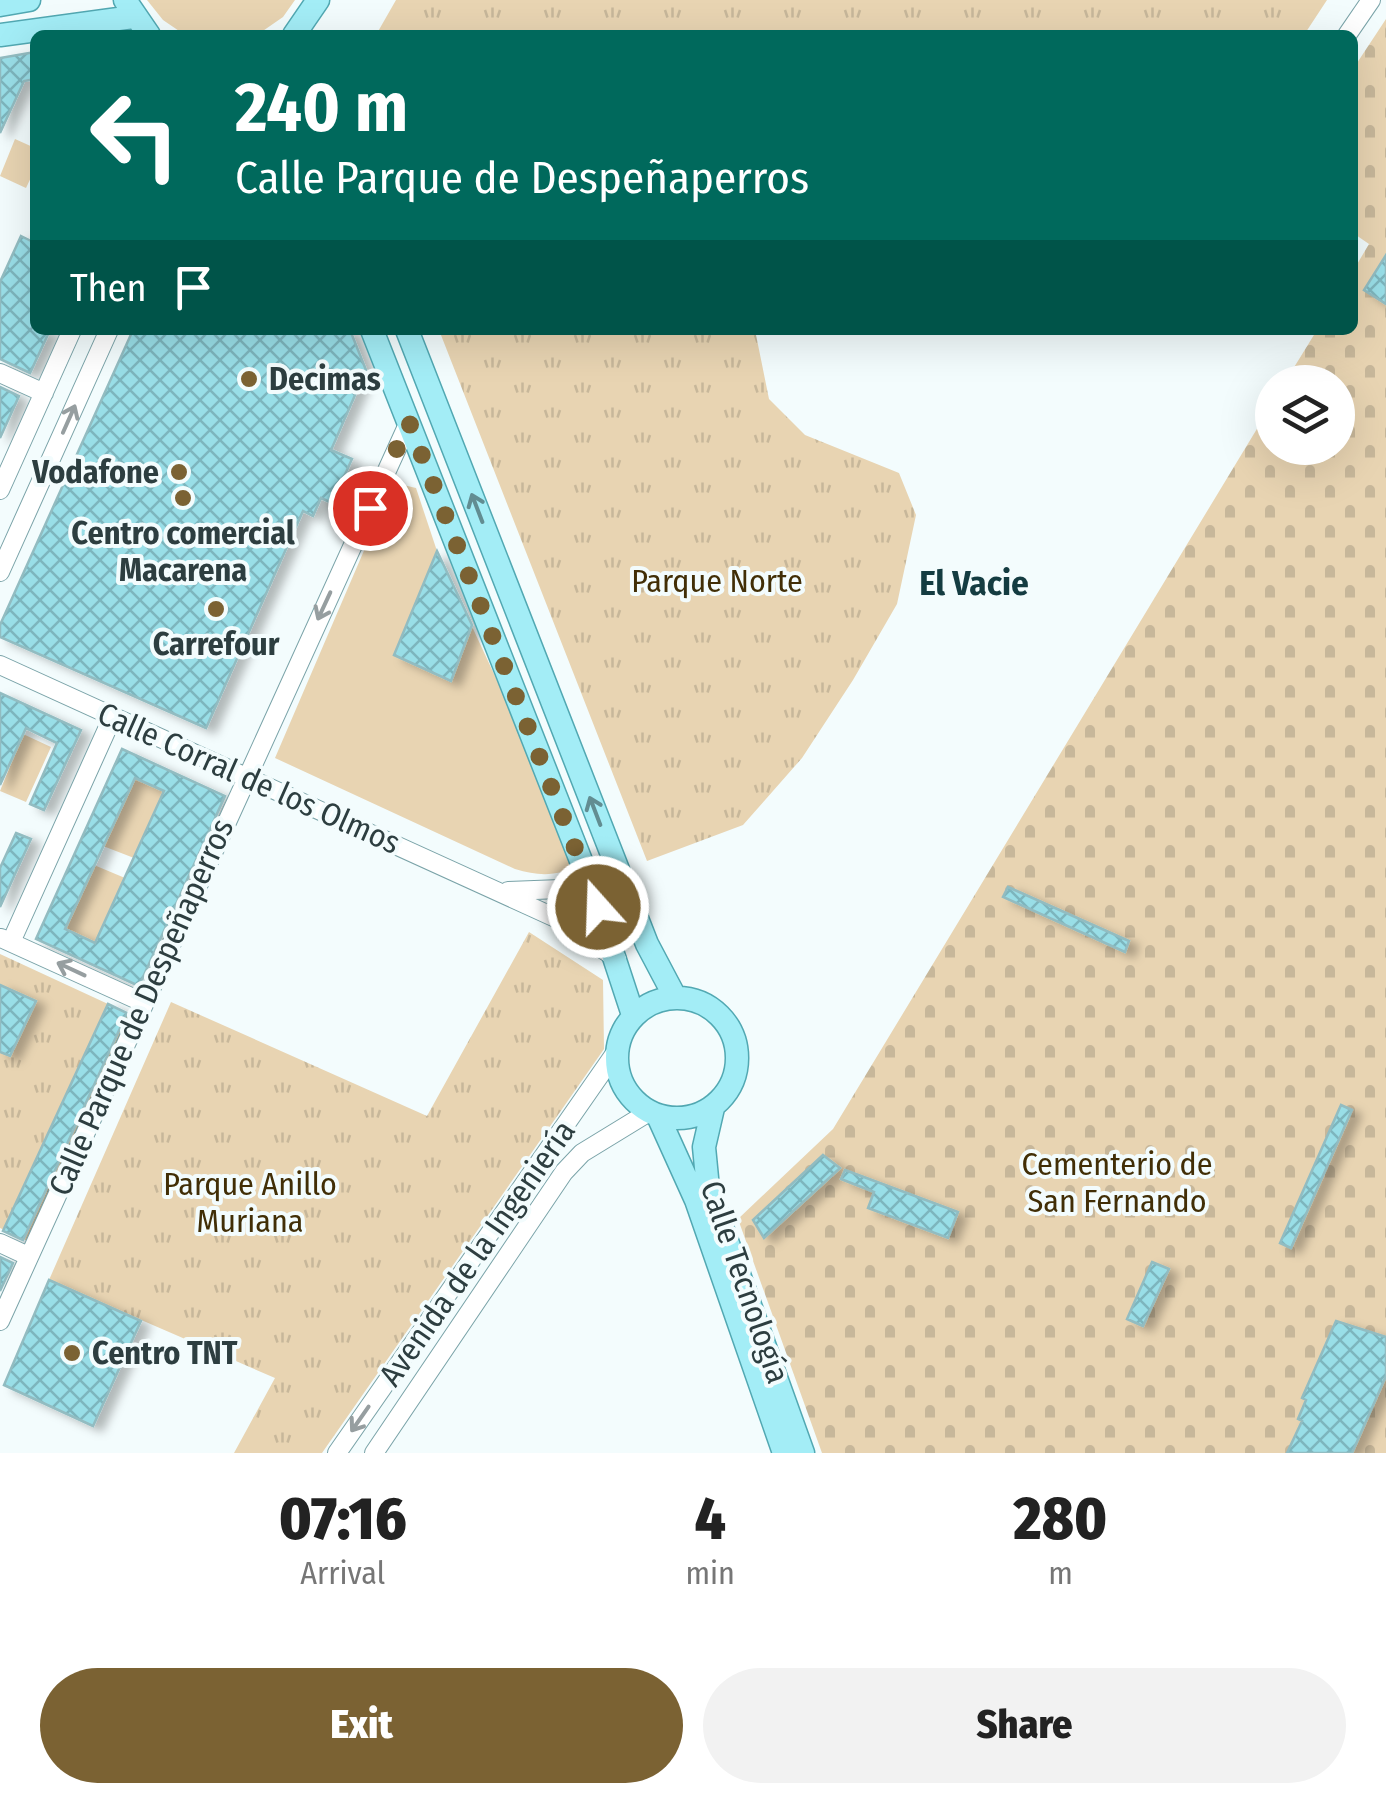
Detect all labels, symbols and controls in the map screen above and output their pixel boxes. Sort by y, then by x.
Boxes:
text: 240 m [235,66,408,150]
icon: left [70,70,200,200]
text: Calle Parque de Despeñaperros [235,151,809,205]
icon: arrive [166,260,221,315]
text: Then [70,265,146,311]
place label: Decimas [269,360,381,398]
map controls [1255,365,1355,465]
button: layers [1255,365,1355,465]
marker: Decimas [238,368,260,390]
one-way arrow [61,404,79,435]
place label: Vodafone [31,453,159,491]
marker: Vodafone [168,461,190,483]
pin [328,466,413,551]
icon: arrive [343,481,398,536]
marker: Centro comercial Macarena [172,487,194,509]
one-way arrow [467,493,485,524]
place label: Centro comercial Macarena [71,514,295,589]
park label: Parque Norte [631,562,803,600]
district label: El Vacie [919,562,1029,604]
one-way arrow [314,590,333,620]
marker: Carrefour [205,598,227,620]
place label: Carrefour [153,625,280,663]
street label: Calle Corral de los Olmos [92,694,406,862]
one-way arrow [585,796,603,826]
street label: Calle Parque de Despeñaperros [41,813,241,1201]
position arrow [546,855,650,959]
one-way arrow [57,959,87,978]
street label: Avenida de la Ingeniería [371,1113,583,1393]
park label: Cementerio de San Fernando [1021,1145,1213,1220]
park label: Parque Anillo Muriana [163,1165,337,1240]
street label: Calle Tecnología [693,1176,797,1388]
place label: Centro TNT [92,1334,238,1372]
marker: Centro TNT [61,1342,83,1364]
one-way arrow [350,1405,371,1433]
text: 07:16 [279,1483,407,1555]
text: 4 [694,1483,726,1555]
text: 280 [1014,1483,1107,1555]
text: Arrival [300,1554,385,1592]
text: min [685,1554,735,1592]
text: m [1048,1554,1073,1592]
button: Exit [40,1668,683,1783]
button: Share [703,1668,1346,1783]

